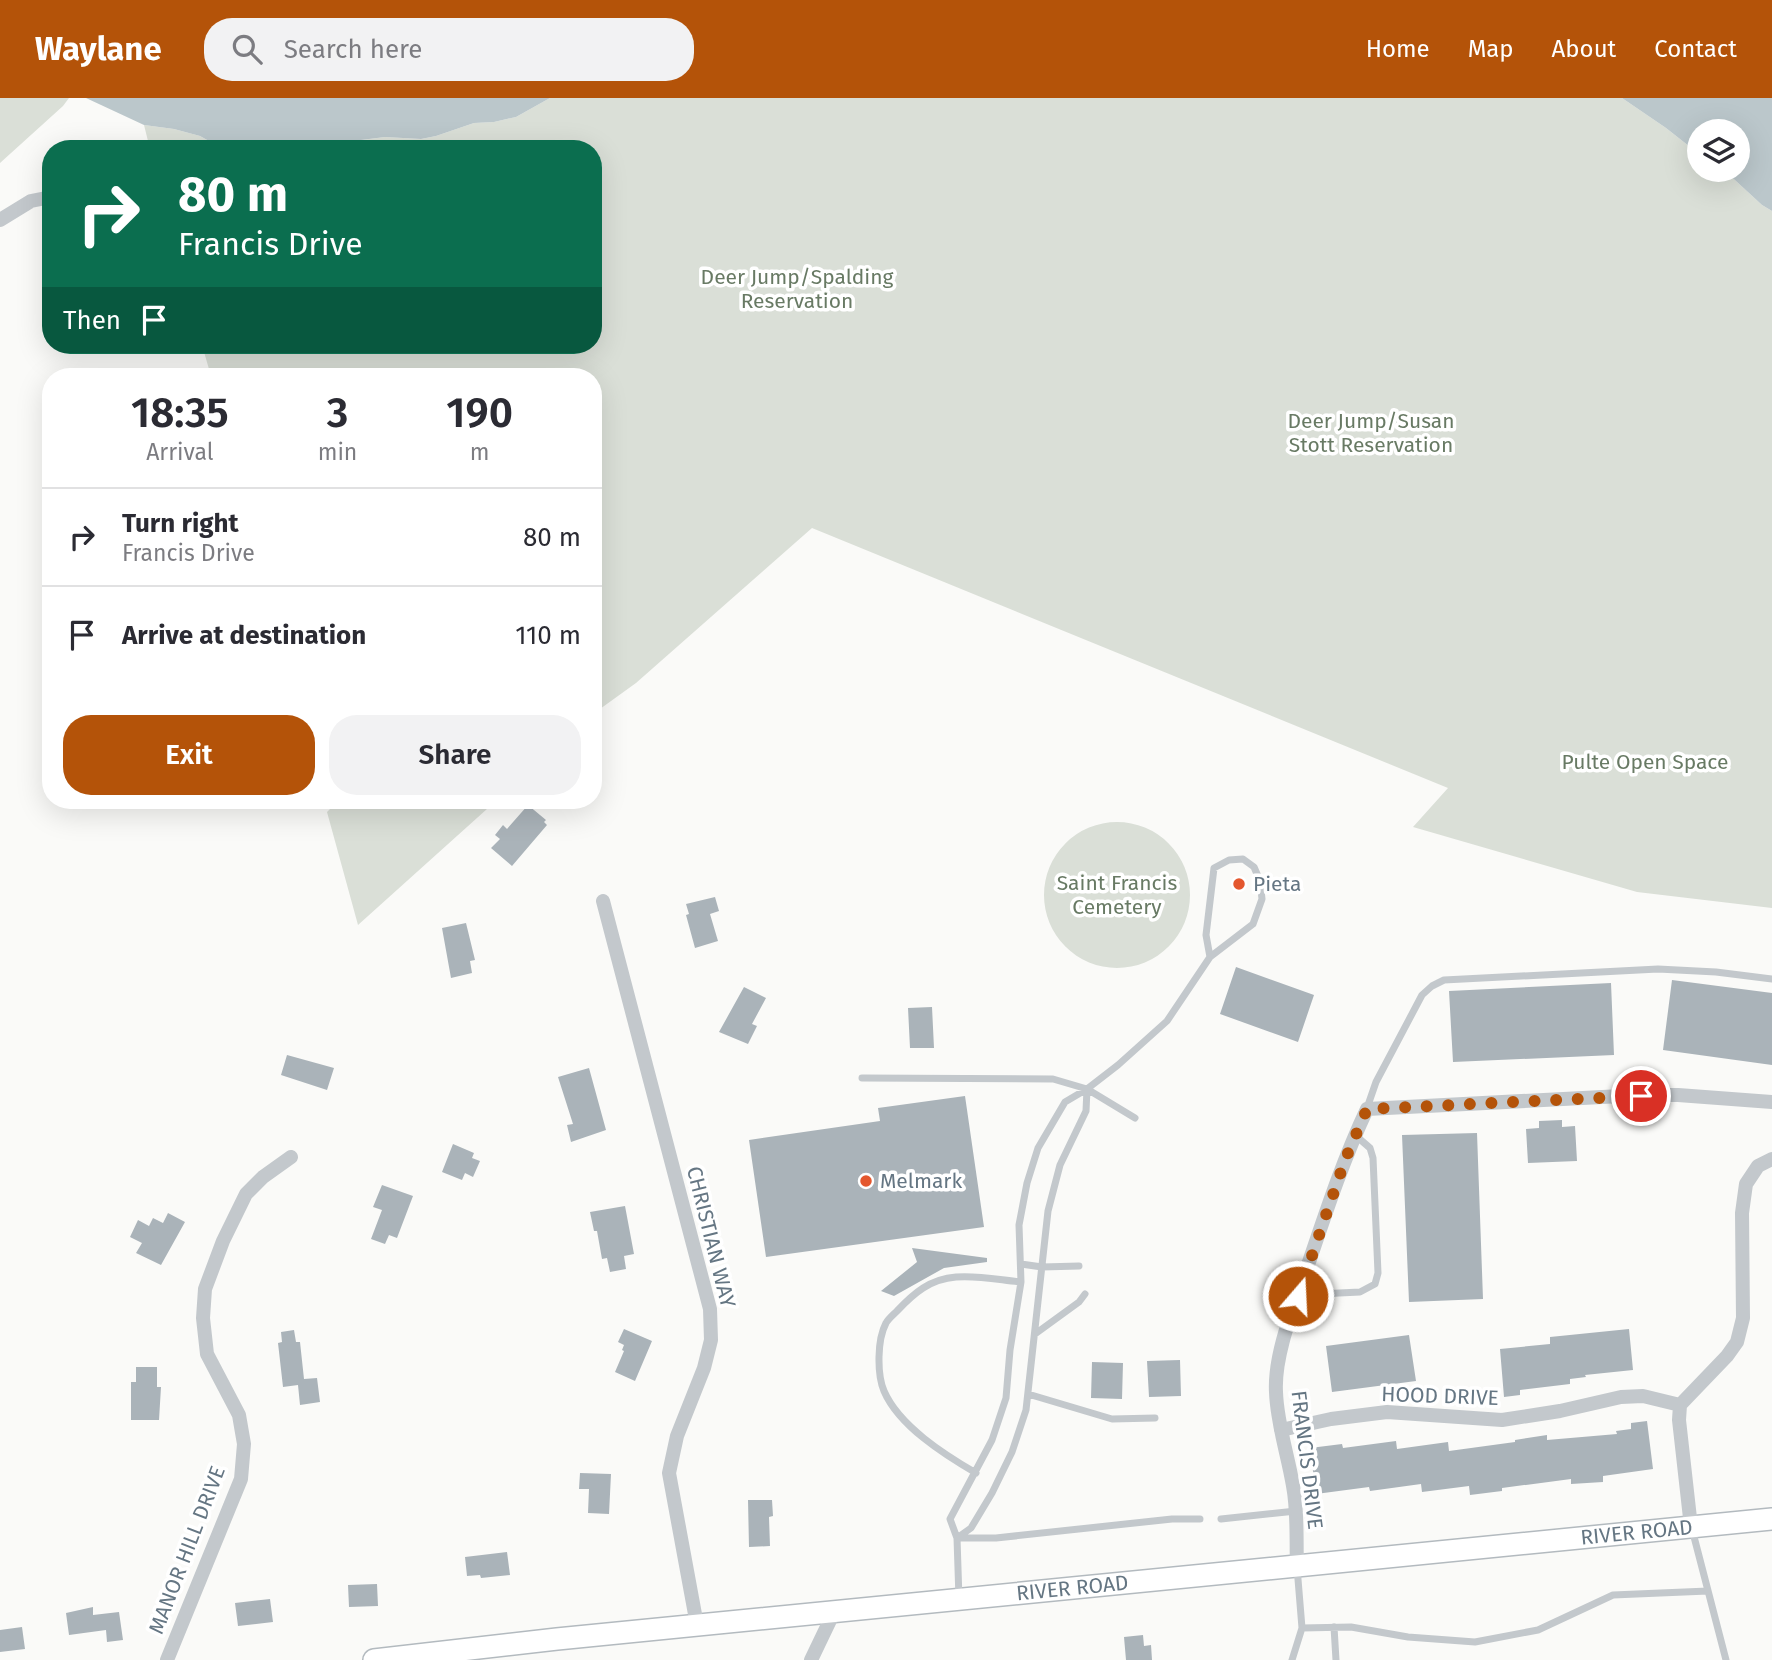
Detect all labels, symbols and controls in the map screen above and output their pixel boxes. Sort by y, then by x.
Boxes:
search box [204,18,694,81]
text: Waylane [35,29,162,69]
icon: search [228,30,266,68]
text: Search here [284,34,423,65]
text: Home [1366,35,1430,63]
text: Map [1468,35,1514,63]
text: About [1552,35,1616,63]
text: Contact [1654,35,1737,63]
map controls [1687,119,1750,182]
button: layers [1687,119,1750,182]
text: 80 m [178,165,288,224]
icon: right [63,168,154,259]
text: Francis Drive [178,225,363,263]
park label: Deer Jump/Spalding Reservation [701,264,893,314]
icon: arrive [135,301,173,339]
text: Then [63,305,121,336]
text: 18:35 [131,388,229,438]
text: 3 [327,388,348,438]
text: 190 [446,388,513,438]
park label: Deer Jump/Susan Stott Reservation [1287,408,1455,458]
text: Arrival [146,438,214,466]
text: min [318,438,357,466]
text: m [470,438,490,466]
text: Turn right [122,508,239,539]
icon: right [63,518,101,556]
text: 80 m [523,522,581,553]
text: Francis Drive [122,539,255,567]
icon: arrive [63,616,101,654]
text: Arrive at destination [122,620,366,651]
text: 110 m [515,620,581,651]
button: Exit [63,715,315,795]
button: Share [329,715,581,795]
park label: Pulte Open Space [1562,749,1728,775]
park label: Saint Francis Cemetery [1057,870,1178,920]
place label: Pieta [1253,871,1301,897]
marker: Pieta [1231,876,1247,892]
pin [1611,1066,1671,1126]
icon: arrive [1622,1077,1660,1115]
street label: CHRISTIAN WAY [681,1164,741,1311]
place label: Melmark [880,1168,962,1194]
marker: Melmark [858,1173,874,1189]
position arrow [1261,1259,1335,1333]
street label: HOOD DRIVE [1381,1381,1499,1411]
street label: FRANCIS DRIVE [1286,1389,1328,1531]
street label: MANOR HILL DRIVE [143,1462,231,1638]
street label: RIVER ROAD [1579,1514,1694,1551]
street label: RIVER ROAD [1015,1570,1130,1607]

